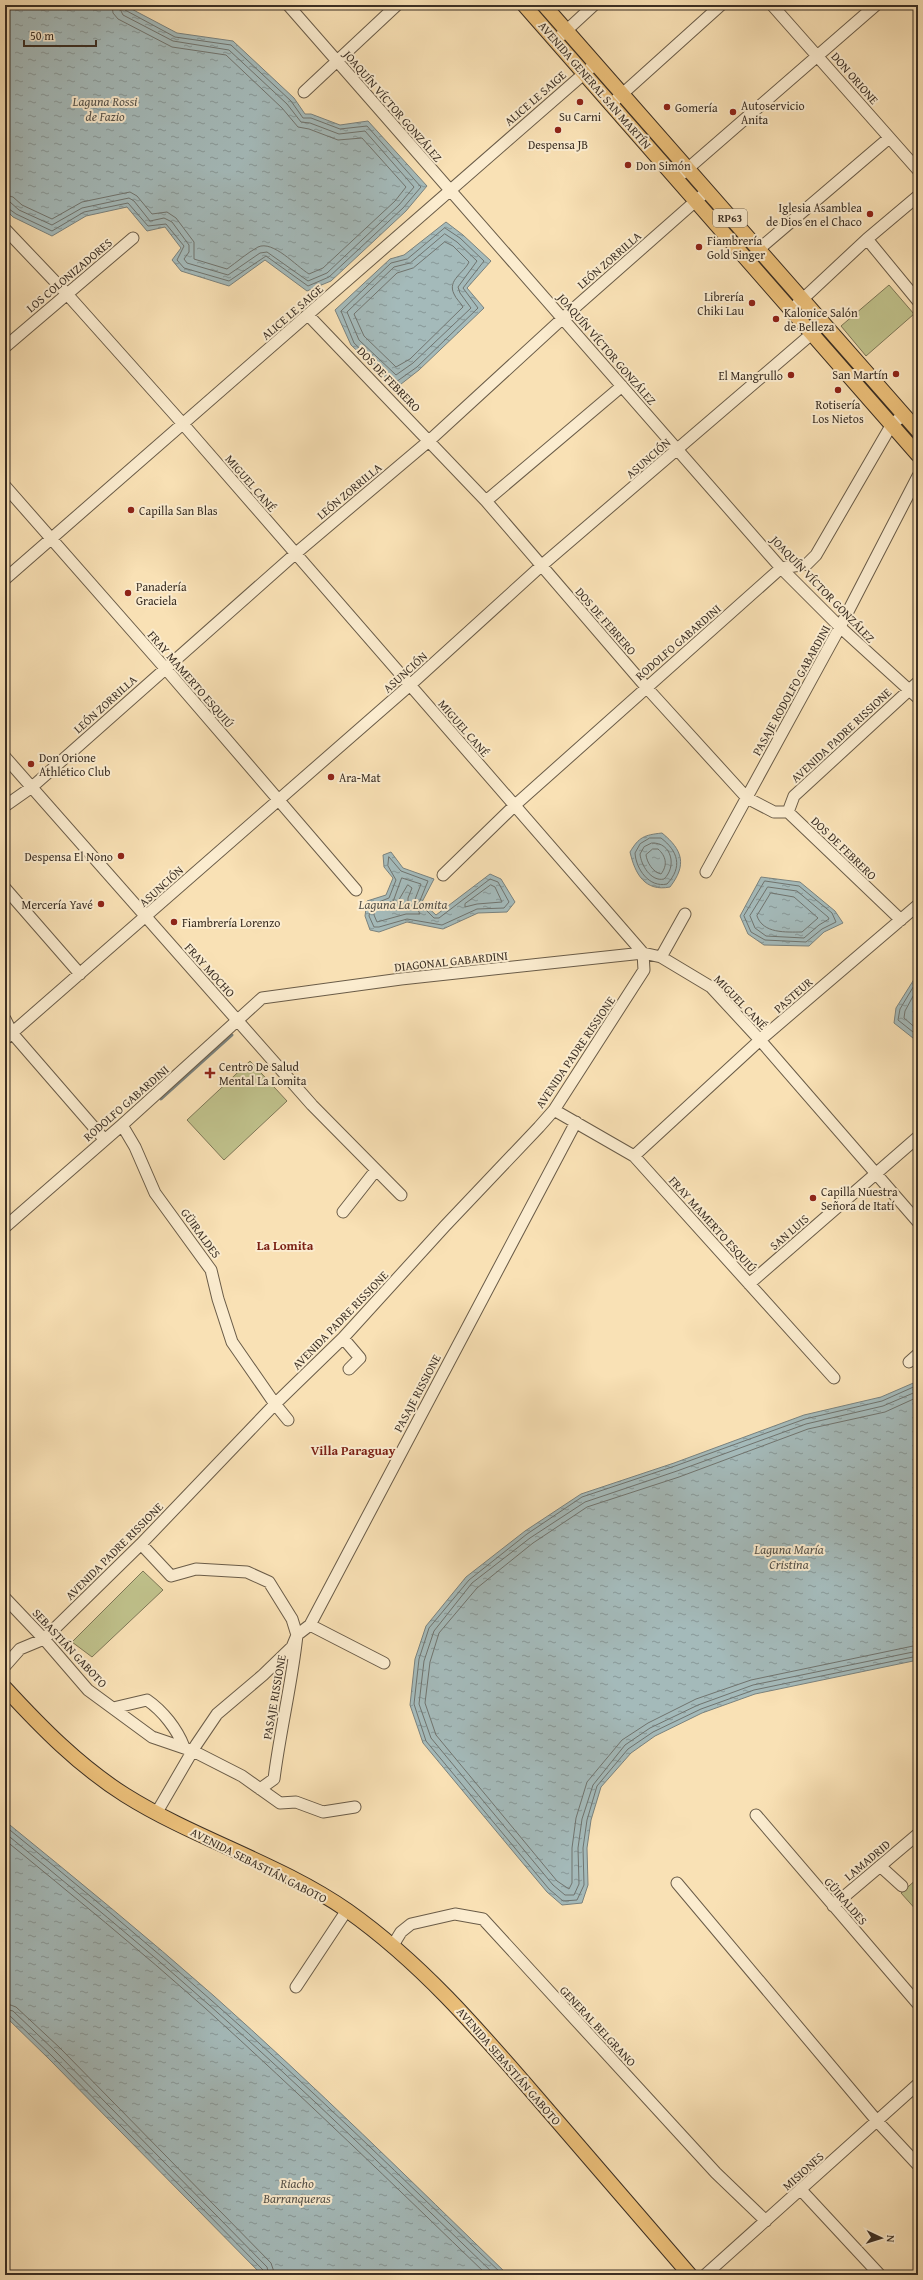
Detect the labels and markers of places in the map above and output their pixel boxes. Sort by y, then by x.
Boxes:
marker: Su Carni [575,97,585,107]
place label: Autoservicio Anita [741,97,805,128]
place label: Gomería [675,99,718,116]
marker: Gomería [662,102,672,112]
marker: Autoservicio Anita [728,107,738,117]
place label: Su Carni [559,108,602,125]
marker: Despensa JB [553,125,563,135]
place label: Despensa JB [528,136,588,153]
place label: Don Simón [636,157,691,174]
marker: Don Simón [623,160,633,170]
place label: Iglesia Asamblea de Dios en el Chaco [766,199,862,230]
marker: Iglesia Asamblea de Dios en el Chaco [865,209,875,219]
place label: Fiambrería Gold Singer [707,232,765,263]
marker: Fiambrería Gold Singer [694,242,704,252]
place label: Librería Chiki Lau [697,288,745,319]
marker: Librería Chiki Lau [747,298,757,308]
place label: Kalonice Salón de Belleza [784,304,858,335]
marker: Kalonice Salón de Belleza [771,314,781,324]
place label: San Martín [832,366,888,383]
place label: El Mangrullo [718,367,783,384]
marker: San Martín [891,369,901,379]
marker: El Mangrullo [786,370,796,380]
marker: Rotisería Los Nietos [833,385,843,395]
place label: Rotisería Los Nietos [812,396,864,427]
place label: Capilla San Blas [139,502,218,519]
marker: Capilla San Blas [126,505,136,515]
place label: Panadería Graciela [136,578,187,609]
marker: Panadería Graciela [123,588,133,598]
place label: Don Orione Athletico Club [39,749,111,780]
marker: Don Orione Athletico Club [26,759,36,769]
place label: Ara-Mat [339,769,381,786]
marker: Ara-Mat [326,772,336,782]
place label: Despensa El Nono [24,848,113,865]
marker: Despensa El Nono [116,851,126,861]
place label: Mercería Yavé [22,896,93,913]
marker: Mercería Yavé [96,899,106,909]
place label: Fiambrería Lorenzo [182,914,280,931]
marker: Fiambrería Lorenzo [169,917,179,927]
place label: Centro De Salud Mental La Lomita [219,1058,307,1089]
marker: Centro De Salud Mental La Lomita [204,1067,216,1079]
place label: Capilla Nuestra Señora de Itatí [821,1183,898,1214]
marker: Capilla Nuestra Señora de Itatí [808,1193,818,1203]

